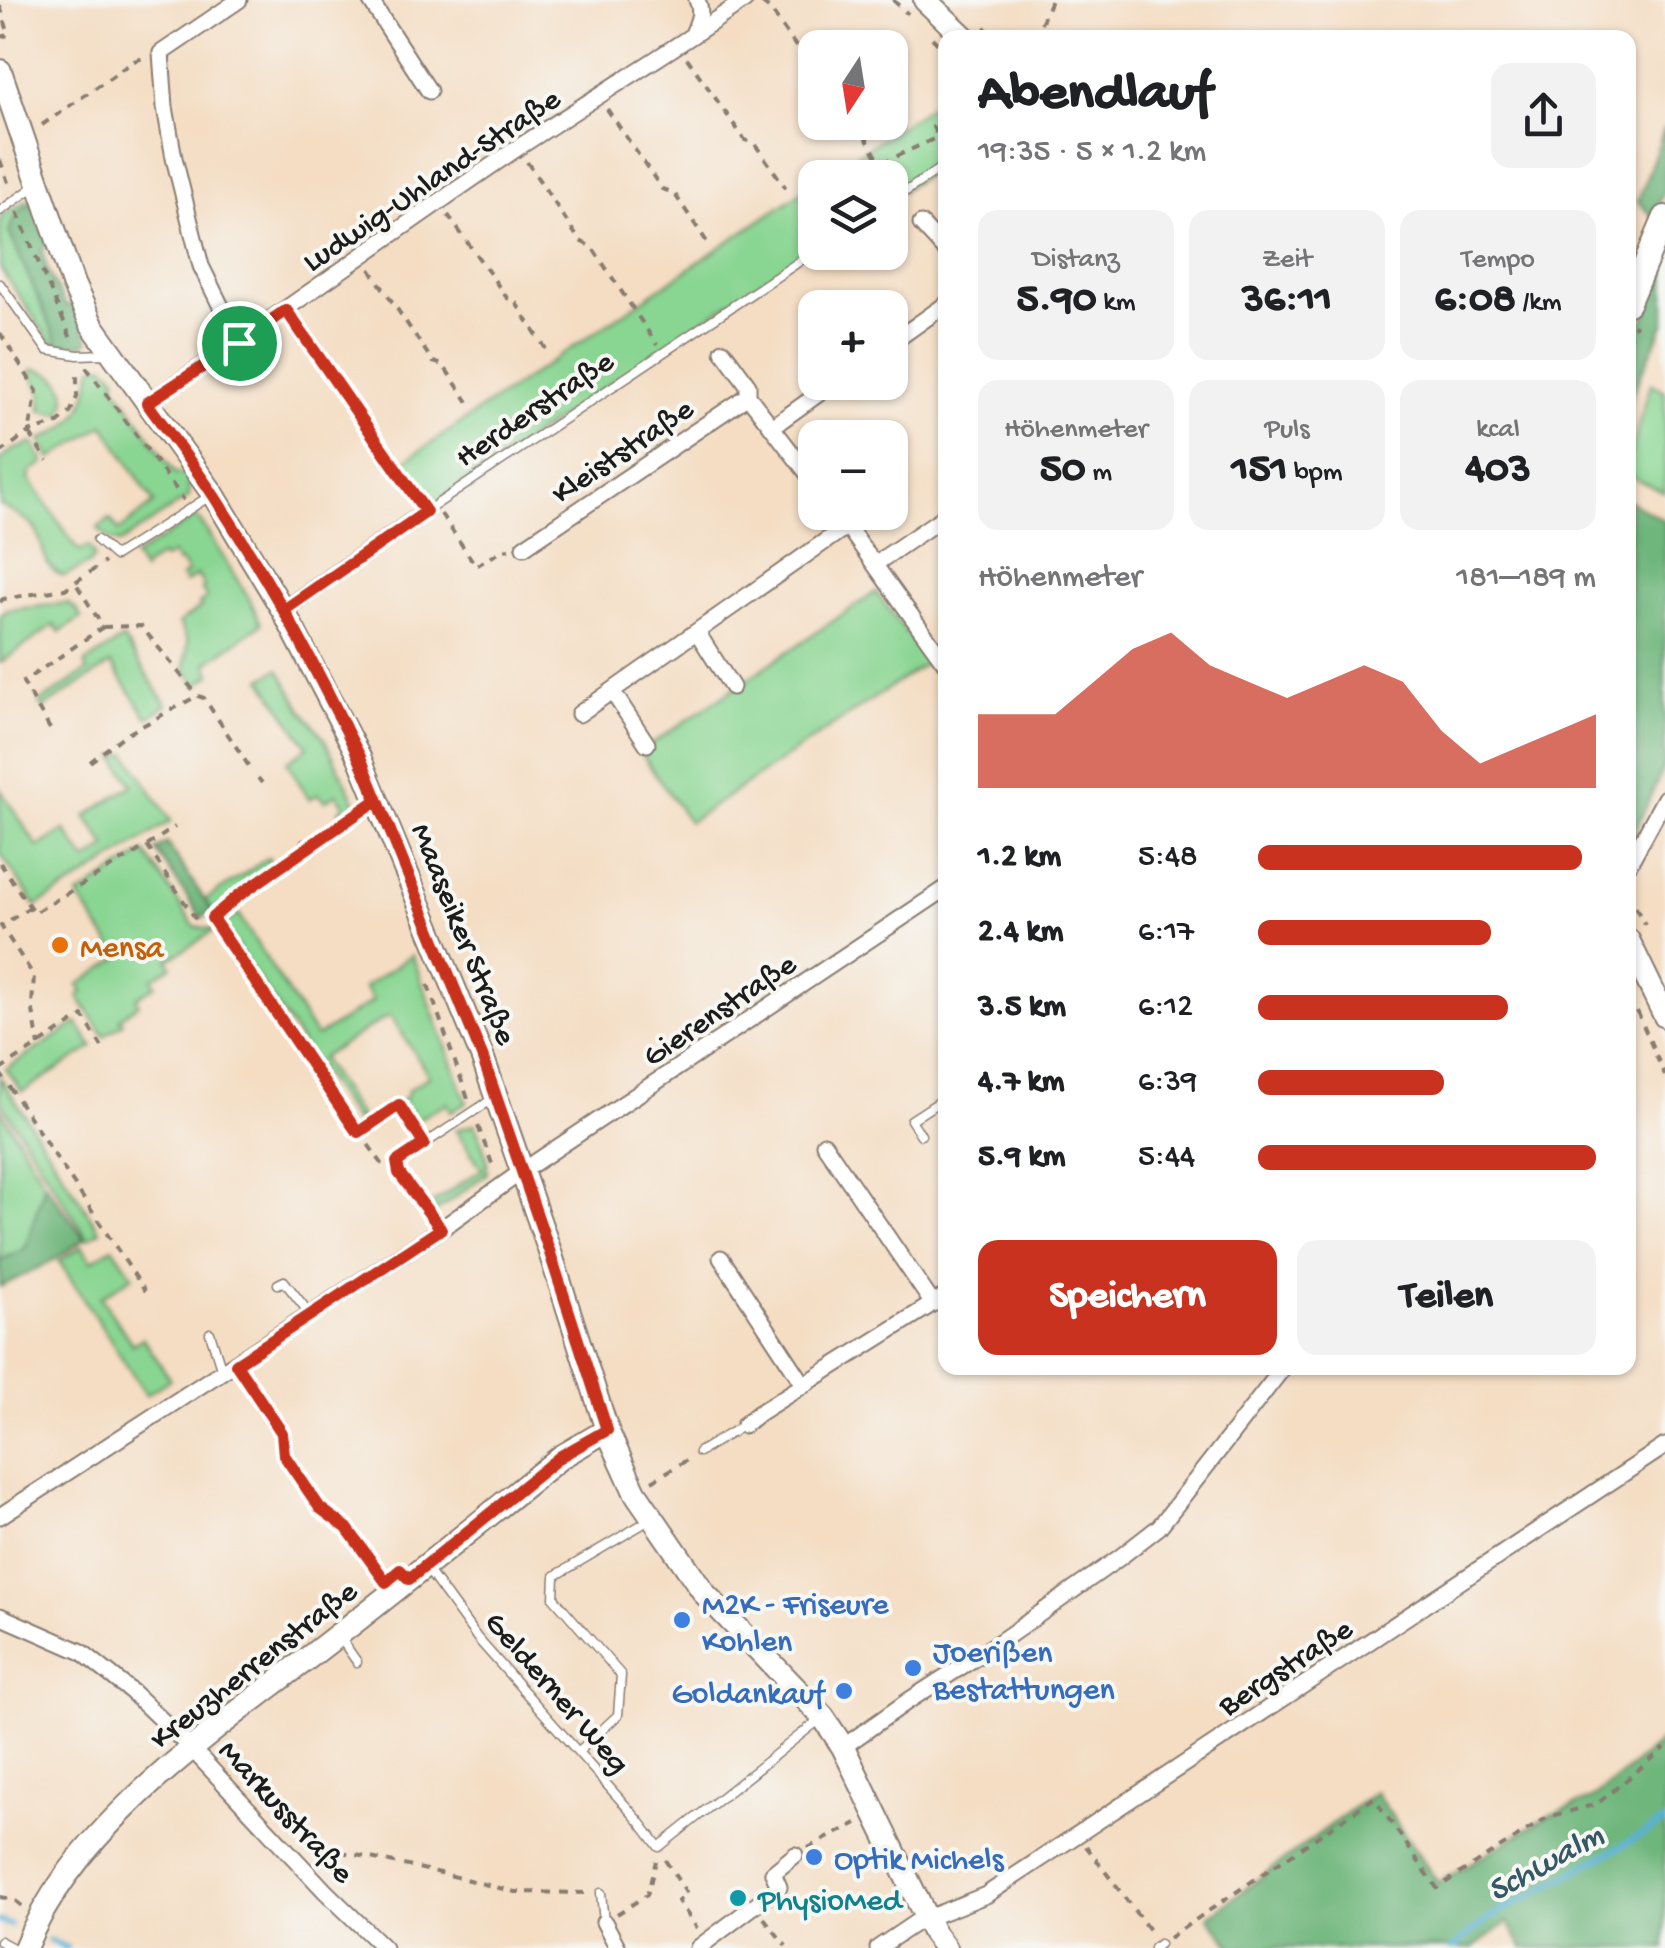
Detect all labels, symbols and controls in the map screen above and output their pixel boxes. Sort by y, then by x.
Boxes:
north arrow [798,30,908,140]
map controls [798,30,908,530]
button: share [1491,63,1596,168]
text: Abendlauf [978,64,1212,128]
street label: Ludwig-Uhland-Straße [297,81,569,283]
text: 19:35 · 5 × 1.2 km [978,134,1206,172]
button: layers [798,160,908,270]
text: Distanz [1032,244,1120,277]
text: Zeit [1262,244,1312,277]
text: Tempo [1461,244,1535,277]
text: 5.90 [1016,277,1097,326]
text: 36:11 [1242,277,1332,326]
text: 6:08 [1434,277,1516,326]
text: km [1097,287,1136,320]
text: /km [1516,287,1562,320]
button: + [798,290,908,400]
pin [197,301,282,386]
icon: arrive [212,316,267,371]
street label: Herderstraße [449,344,623,478]
street label: Kleiststraße [546,392,702,514]
text: Höhenmeter [1004,414,1148,447]
text: Puls [1264,414,1310,447]
text: kcal [1476,414,1520,447]
button: − [798,420,908,530]
text: 50 [1040,447,1086,496]
text: 151 [1231,447,1287,496]
text: 403 [1465,447,1531,496]
text: m [1086,457,1112,490]
text: bpm [1287,457,1343,490]
text: Höhenmeter [978,560,1142,598]
text: 181–189 m [1456,560,1596,598]
street label: Maaseiker Straße [400,819,523,1052]
text: 1.2 km [978,839,1061,877]
text: 5:48 [1138,839,1198,877]
text: 2.4 km [978,914,1063,952]
text: 6:17 [1138,914,1194,952]
place label: Mensa [80,931,165,969]
marker: Mensa [49,934,71,956]
street label: Gierenstraße [637,947,805,1077]
text: 3.5 km [978,989,1066,1027]
text: 6:12 [1138,989,1193,1027]
text: 4.7 km [978,1064,1064,1102]
text: 6:39 [1138,1064,1197,1102]
text: 5.9 km [978,1139,1065,1177]
text: 5:44 [1138,1139,1195,1177]
button: Speichern [978,1240,1277,1355]
button: Teilen [1297,1240,1596,1355]
street label: Kreuzherrenstraße [144,1574,367,1760]
place label: M2K - Friseure Kohlen [702,1588,889,1663]
street label: Gelderner Weg [474,1605,636,1783]
marker: M2K - Friseure Kohlen [671,1609,693,1631]
street label: Bergstraße [1212,1612,1361,1727]
place label: Joerißen Bestattungen [932,1636,1115,1711]
marker: Joerißen Bestattungen [902,1657,924,1679]
place label: Goldankauf [672,1677,826,1715]
marker: Goldankauf [833,1680,855,1702]
street label: Markusstraße [208,1734,361,1893]
water label: Schwalm [1482,1816,1612,1913]
place label: Optik Michels [834,1843,1005,1881]
marker: Optik Michels [803,1846,825,1868]
place label: PhysioMed [757,1884,904,1922]
marker: PhysioMed [727,1887,749,1909]

